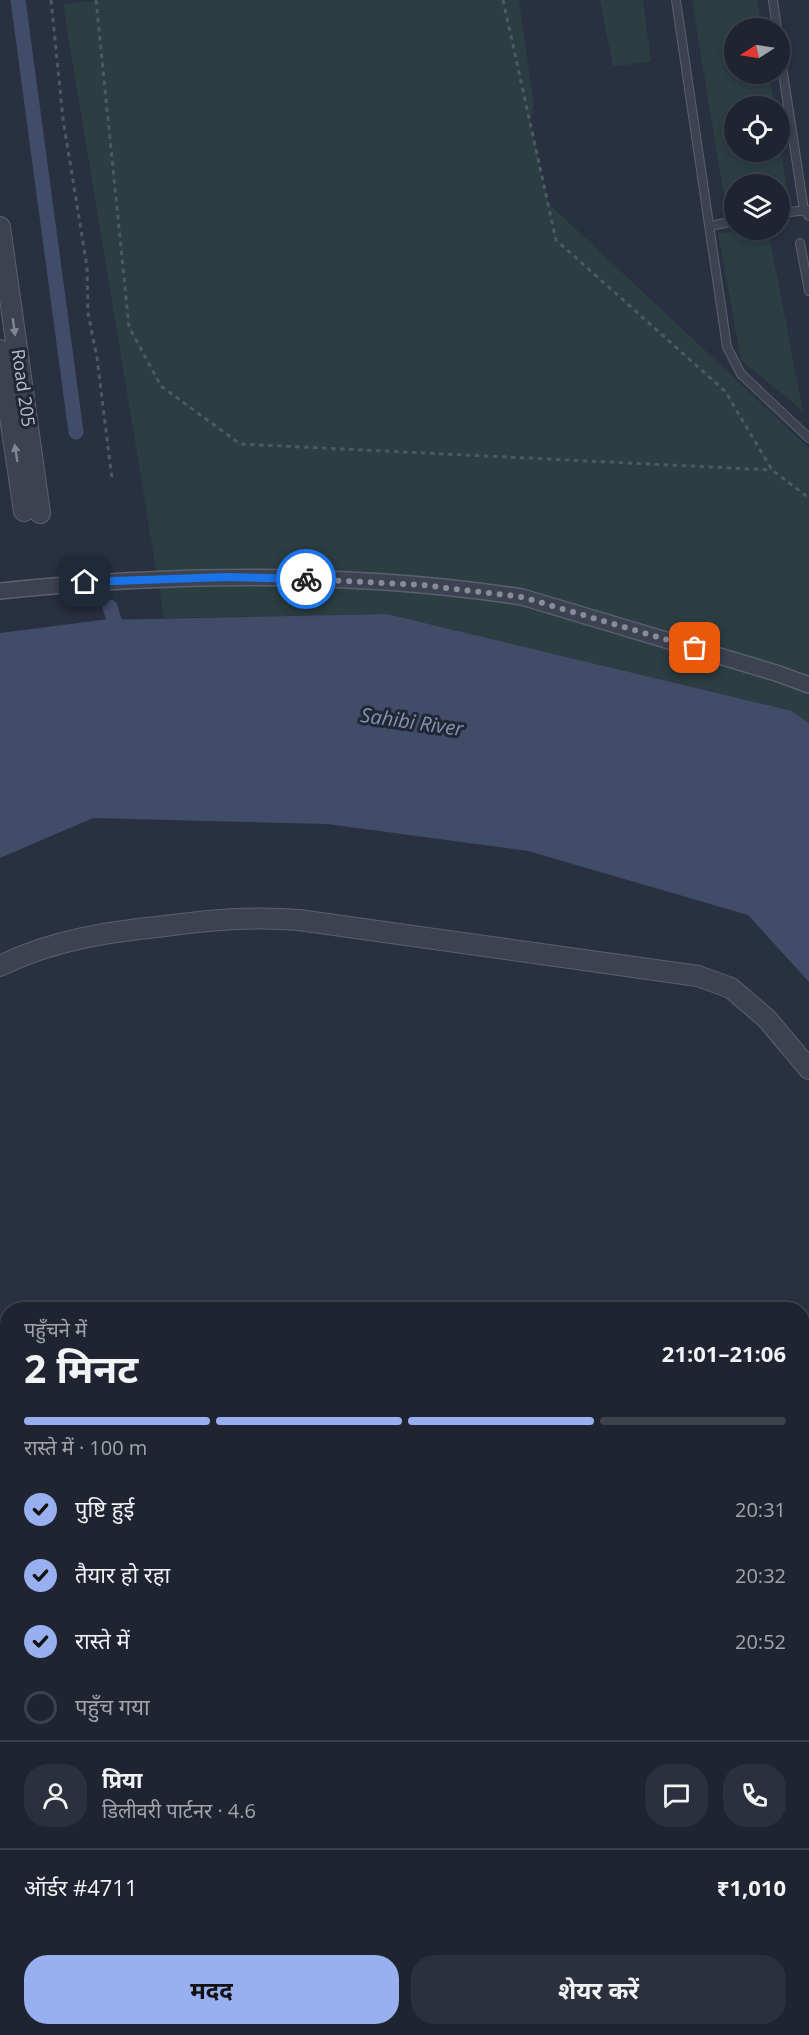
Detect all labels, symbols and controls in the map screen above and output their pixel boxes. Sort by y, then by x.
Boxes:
north arrow [724,18,790,84]
map controls [724,18,790,240]
button: locate [724,96,790,162]
button: layers [724,174,790,240]
one-way arrow [10,318,19,337]
street label: Road 205 [7,347,41,428]
one-way arrow [11,444,20,463]
courier [276,549,336,609]
pin [59,556,110,607]
icon: bike [290,563,323,596]
icon: home [68,565,101,598]
pin [669,622,720,673]
icon: bag [678,631,711,664]
water label: Sahibi River [359,701,466,742]
text: पहुँचने में [24,1316,87,1343]
text: 21:01–21:06 [662,1338,786,1368]
text: 2 मिनट [24,1341,138,1394]
text: रास्ते में · 100 m [24,1434,147,1461]
icon: check [24,1493,57,1526]
text: पुष्टि हुई [75,1493,134,1523]
text: 20:31 [735,1496,786,1523]
icon: check [24,1559,57,1592]
text: तैयार हो रहा [75,1559,170,1589]
text: 20:32 [735,1562,786,1589]
icon: check [24,1625,57,1658]
text: रास्ते में [75,1625,130,1655]
text: 20:52 [735,1628,786,1655]
text: पहुँच गया [75,1691,150,1721]
button: person [24,1764,87,1827]
text: प्रिया [102,1764,142,1794]
button: chat [645,1764,708,1827]
button: phone [723,1764,786,1827]
text: डिलीवरी पार्टनर · 4.6 [102,1797,256,1824]
text: ऑर्डर #4711 [24,1872,138,1902]
text: ₹1,010 [717,1872,786,1902]
button: मदद [24,1955,399,2024]
button: शेयर करें [411,1955,786,2024]

